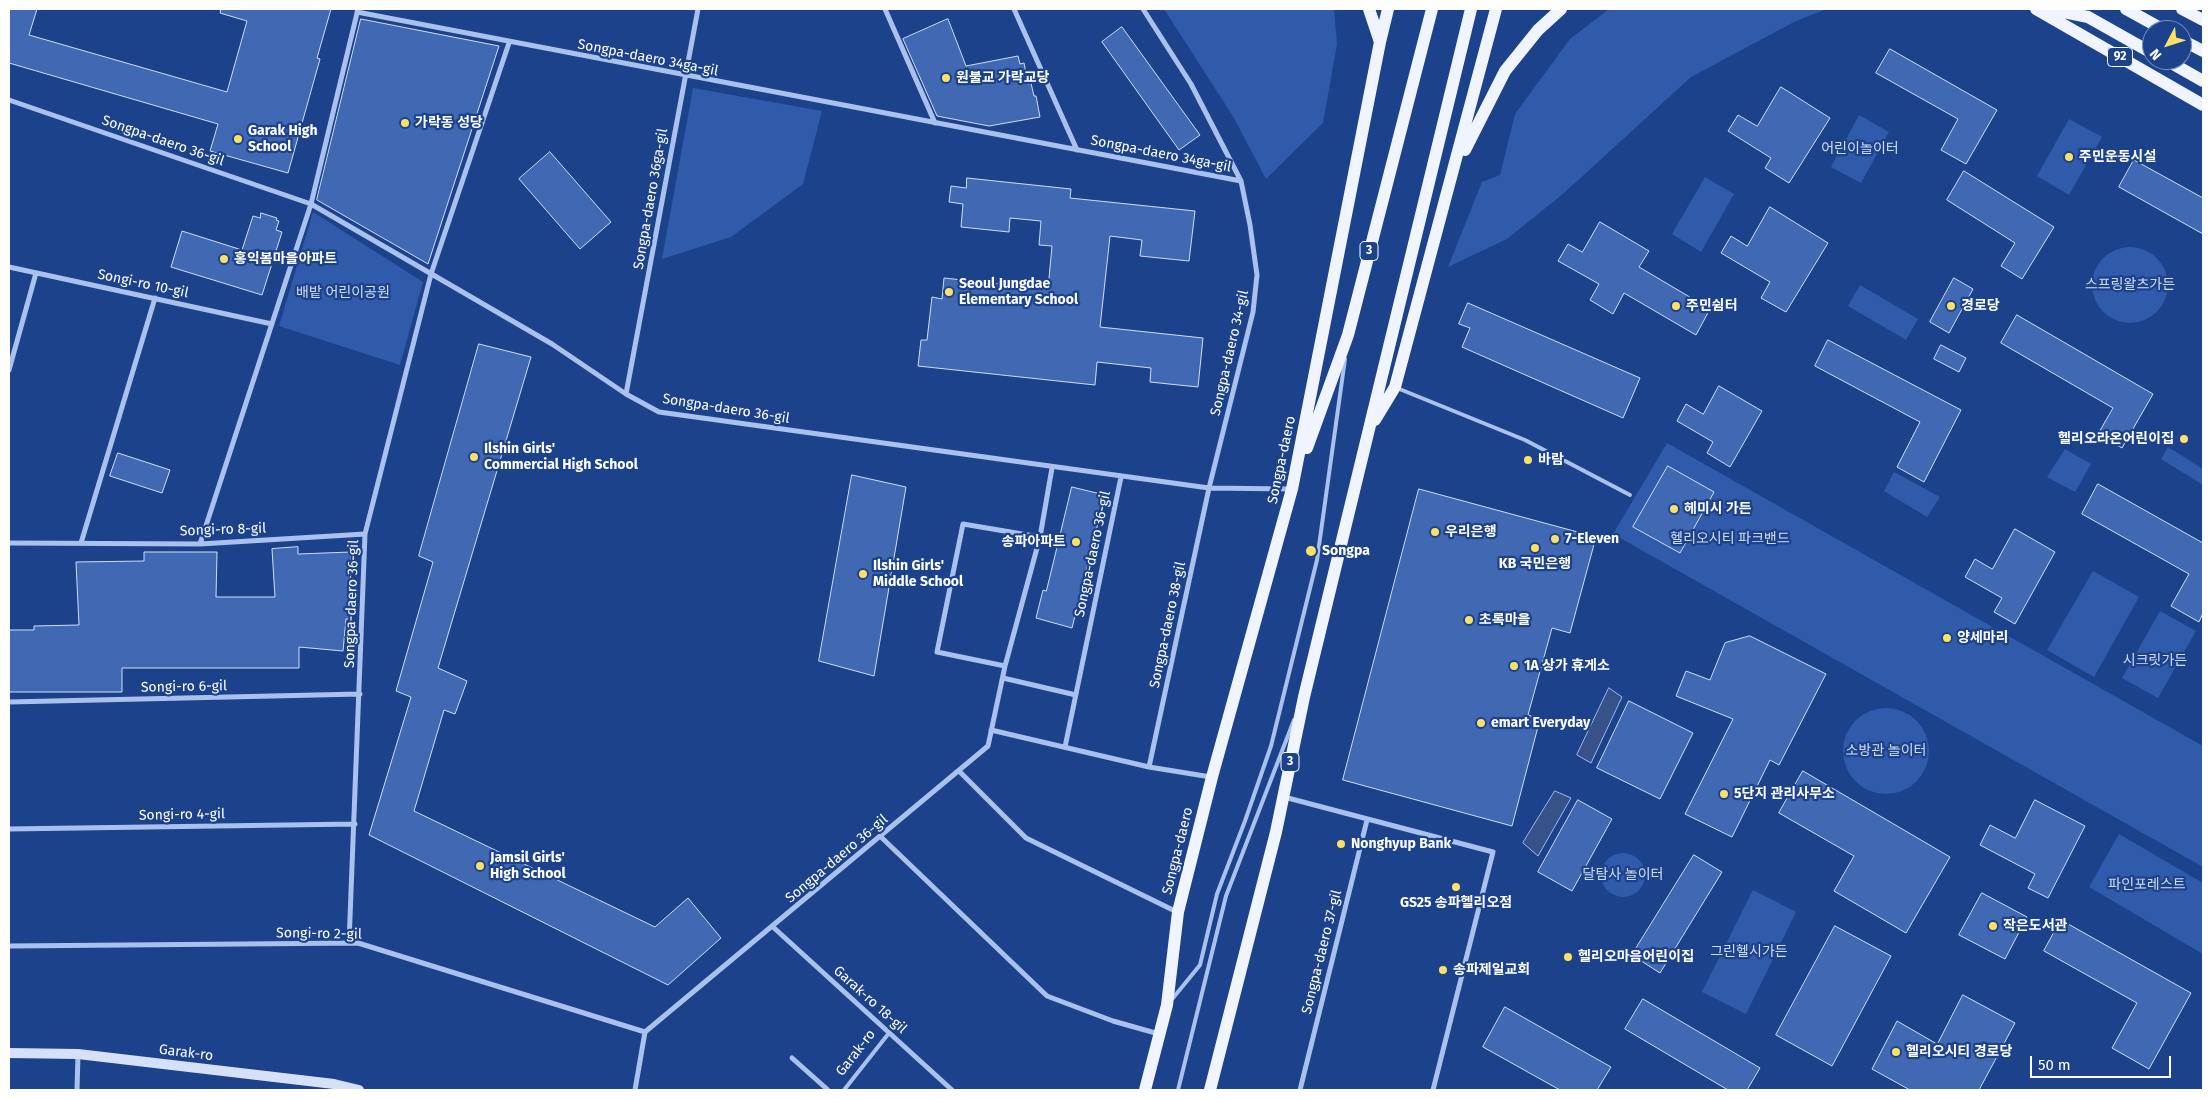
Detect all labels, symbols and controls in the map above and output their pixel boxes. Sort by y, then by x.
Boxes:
north arrow [2142,20,2192,70]
street label: Songpa-daero 34ga-gil [576,36,720,80]
text: N [2146,45,2165,63]
road number: 92 [2108,48,2132,66]
place label: 원불교 가락교당 [956,70,1049,86]
marker: 원불교 가락교당 [940,72,952,84]
street label: Songpa-daero 36-gil [100,112,226,170]
place label: 가락동 성당 [415,115,483,131]
marker: 가락동 성당 [399,117,411,129]
place label: Garak High School [248,123,318,156]
street label: Songpa-daero 36ga-gil [630,127,672,271]
street label: Songpa-daero 34ga-gil [1089,132,1233,176]
marker: Garak High School [232,133,244,145]
park label: 어린이놀이터 [1821,141,1899,157]
place label: 주민운동시설 [2079,149,2156,165]
marker: 주민운동시설 [2063,151,2075,163]
road number: 3 [1360,242,1378,260]
place label: 홍익봄마을아파트 [234,251,337,267]
marker: 홍익봄마을아파트 [218,253,230,265]
street label: Songi-ro 10-gil [96,266,190,302]
place label: Seoul Jungdae Elementary School [959,276,1078,308]
park label: 스프링왈츠가든 [2085,277,2175,293]
park label: 배밭 어린이공원 [296,285,390,301]
marker: Seoul Jungdae Elementary School [943,286,955,298]
street label: Songpa-daero 34-gil [1207,289,1253,417]
place label: 주민쉼터 [1686,298,1738,314]
place label: 경로당 [1961,298,2000,314]
marker: 주민쉼터 [1670,300,1682,312]
marker: 경로당 [1945,300,1957,312]
street label: Songpa-daero 36-gil [661,391,791,427]
street label: Songpa-daero [1264,415,1300,505]
place label: 헬리오라온어린이집 [2058,431,2174,447]
marker: 헬리오라온어린이집 [2178,433,2190,445]
place label: Ilshin Girls' Commercial High School [484,441,638,474]
marker: Ilshin Girls' Commercial High School [468,451,480,463]
place label: 바람 [1538,452,1564,468]
marker: 바람 [1522,454,1534,466]
street label: Songpa-daero 36-gil [1071,489,1115,619]
place label: 헤미시 가든 [1684,501,1752,517]
marker: 헤미시 가든 [1668,503,1680,515]
street label: Songi-ro 8-gil [180,520,266,540]
place label: 우리은행 [1445,524,1497,540]
marker: 우리은행 [1429,526,1441,538]
place label: 7-Eleven [1565,531,1619,547]
park label: 헬리오시티 파크밴드 [1670,531,1790,547]
marker: 7-Eleven [1549,533,1561,545]
place label: 송파아파트 [1002,534,1066,550]
marker: 송파아파트 [1070,536,1082,548]
street label: Songpa-daero 36-gil [341,540,363,668]
marker: KB 국민은행 [1529,542,1541,554]
place label: Songpa [1322,543,1370,559]
marker: Songpa [1304,544,1318,558]
place label: KB 국민은행 [1499,556,1571,572]
place label: Ilshin Girls' Middle School [873,558,963,590]
street label: Songpa-daero 38-gil [1146,560,1190,690]
marker: Ilshin Girls' Middle School [857,568,869,580]
place label: 초록마을 [1479,612,1531,628]
marker: 초록마을 [1463,614,1475,626]
place label: 양세마리 [1957,630,2009,646]
marker: 양세마리 [1941,632,1953,644]
park label: 시크릿가든 [2123,653,2187,669]
place label: 1A 상가 휴게소 [1524,658,1610,674]
marker: 1A 상가 휴게소 [1508,660,1520,672]
street label: Songi-ro 6-gil [141,678,227,696]
place label: emart Everyday [1491,715,1590,731]
marker: emart Everyday [1475,717,1487,729]
park label: 소방관 놀이터 [1846,743,1926,759]
road number: 3 [1281,752,1299,772]
place label: 5단지 관리사무소 [1734,786,1835,802]
marker: 5단지 관리사무소 [1718,788,1730,800]
street label: Songi-ro 4-gil [139,806,225,824]
street label: Songpa-daero [1159,806,1197,896]
street label: Songpa-daero 36-gil [782,811,892,907]
place label: Nonghyup Bank [1351,836,1451,852]
marker: Nonghyup Bank [1335,838,1347,850]
place label: Jamsil Girls' High School [490,850,566,882]
marker: Jamsil Girls' High School [474,860,486,872]
park label: 달탐사 놀이터 [1583,867,1663,883]
park label: 파인포레스트 [2108,877,2186,893]
marker: GS25 송파헬리오점 [1450,881,1462,893]
street label: Songpa-daero 37-gil [1298,888,1346,1016]
place label: GS25 송파헬리오점 [1400,895,1512,911]
place label: 작은도서관 [2003,918,2067,934]
marker: 작은도서관 [1987,920,1999,932]
street label: Songi-ro 2-gil [276,925,362,943]
park label: 그린헬시가든 [1710,944,1788,960]
place label: 헬리오마음어린이집 [1578,949,1694,965]
marker: 헬리오마음어린이집 [1562,951,1574,963]
place label: 송파제일교회 [1453,962,1530,978]
street label: Garak-ro 18-gil [830,963,910,1037]
marker: 송파제일교회 [1437,964,1449,976]
street label: Garak-ro [833,1026,879,1080]
street label: Garak-ro [158,1041,214,1065]
place label: 헬리오시티 경로당 [1906,1044,2012,1060]
marker: 헬리오시티 경로당 [1890,1046,1902,1058]
scale bar [2032,1046,2173,1078]
text: 50 m [2038,1056,2071,1074]

